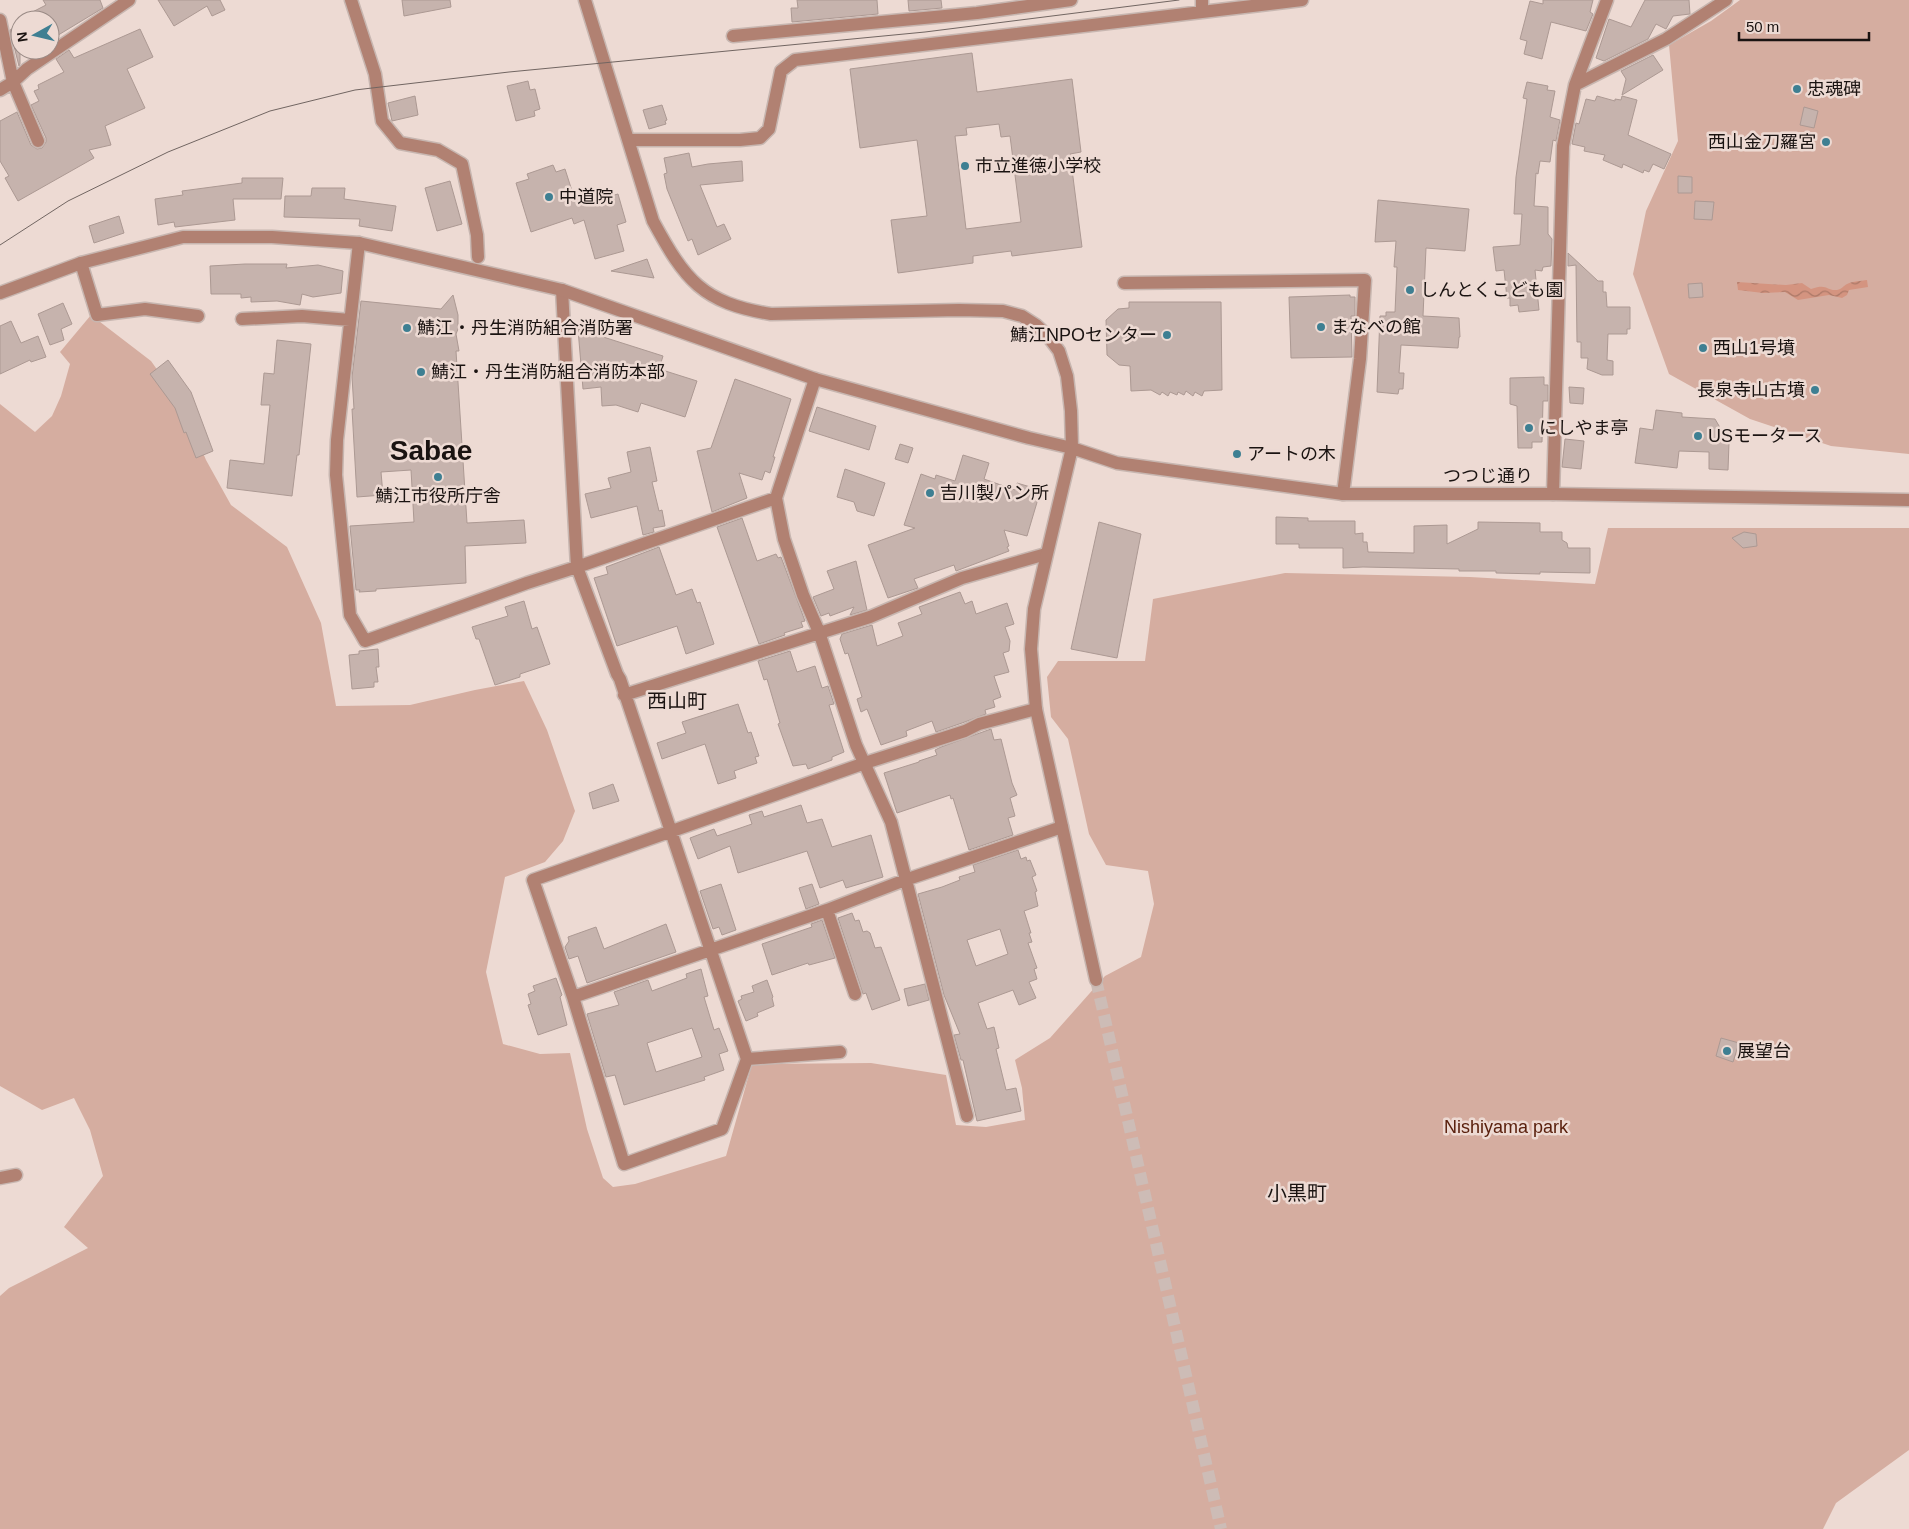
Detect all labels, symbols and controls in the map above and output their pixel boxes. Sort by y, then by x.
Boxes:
north arrow [10,10,60,60]
scale bar [1739,10,1869,42]
text: 50 m [1746,18,1779,35]
text: N [13,31,31,43]
place label: 忠魂碑 [1807,79,1861,99]
marker: 忠魂碑 [1791,83,1803,95]
place label: 西山金刀羅宮 [1708,132,1816,152]
marker: 西山金刀羅宮 [1820,136,1832,148]
place label: 市立進徳小学校 [975,156,1101,176]
marker: 市立進徳小学校 [959,160,971,172]
place label: 中道院 [559,187,613,207]
marker: 中道院 [543,191,555,203]
place label: しんとくこども園 [1420,280,1563,300]
marker: しんとくこども園 [1404,284,1416,296]
place label: まなべの館 [1331,317,1421,337]
place label: 鯖江・丹生消防組合消防署 [417,318,633,338]
marker: まなべの館 [1315,321,1327,333]
marker: 鯖江・丹生消防組合消防署 [401,322,413,334]
place label: 鯖江NPOセンター [1010,325,1157,345]
marker: 鯖江NPOセンター [1161,329,1173,341]
place label: 西山1号墳 [1713,338,1795,358]
marker: 西山1号墳 [1697,342,1709,354]
place label: 鯖江・丹生消防組合消防本部 [431,362,665,382]
marker: 鯖江・丹生消防組合消防本部 [415,366,427,378]
place label: 長泉寺山古墳 [1697,380,1805,400]
marker: 長泉寺山古墳 [1809,384,1821,396]
place label: にしやま亭 [1539,418,1629,438]
marker: にしやま亭 [1523,422,1535,434]
place label: USモータース [1708,426,1822,446]
marker: USモータース [1692,430,1704,442]
district label: Sabae [390,435,472,466]
place label: アートの木 [1247,444,1336,464]
marker: アートの木 [1231,448,1243,460]
street label: つつじ通り [1443,466,1533,486]
marker: 鯖江市役所庁舎 [432,471,444,483]
place label: 吉川製パン所 [940,483,1049,503]
place label: 鯖江市役所庁舎 [375,486,501,506]
marker: 吉川製パン所 [924,487,936,499]
district label: 西山町 [647,690,707,712]
place label: 展望台 [1737,1041,1791,1061]
marker: 展望台 [1721,1045,1733,1057]
park label: Nishiyama park [1444,1117,1569,1137]
district label: 小黒町 [1267,1182,1327,1204]

